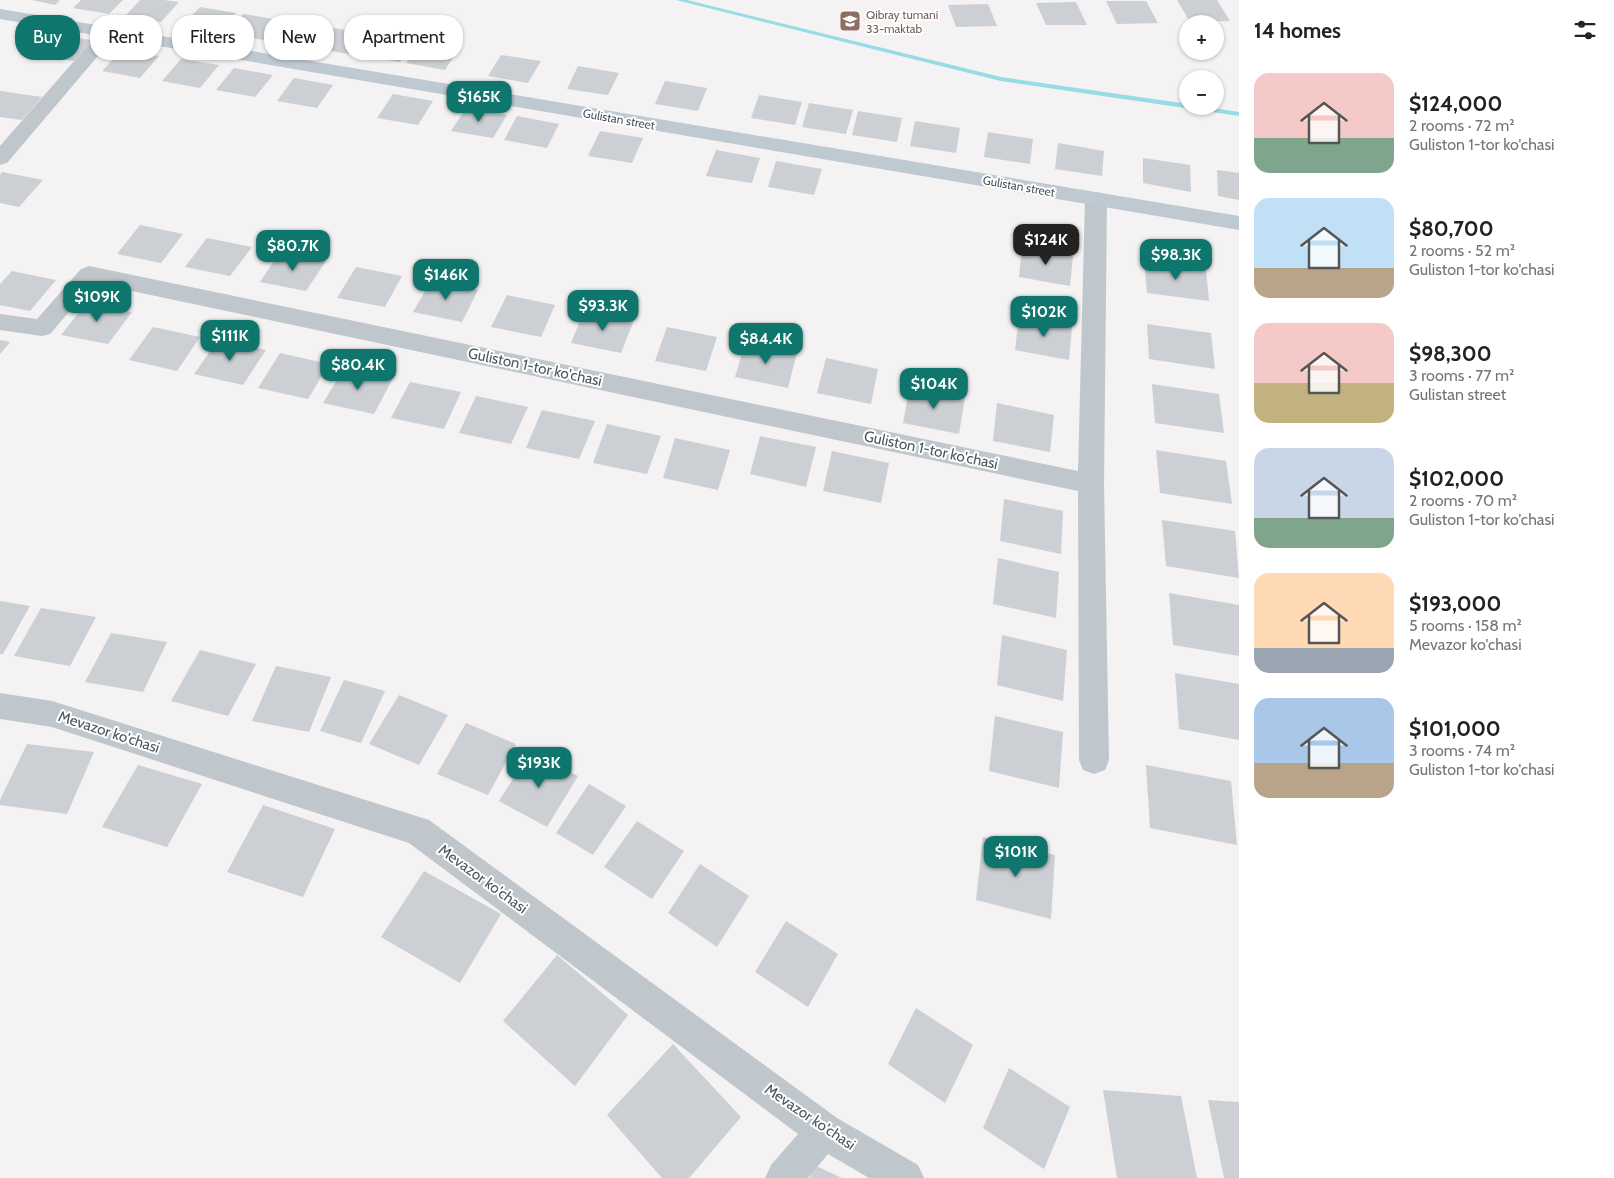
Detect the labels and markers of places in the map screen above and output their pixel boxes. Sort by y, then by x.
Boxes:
place label: Qibray tumani 33-maktab [866,7,938,36]
school or university icon: Qibray tumani 33-maktab [838,9,862,33]
pin: $165K [444,80,514,123]
pin: $124K [1011,224,1081,266]
pin: $80.7K [252,230,334,272]
pin: $98.3K [1135,238,1217,281]
pin: $146K [411,258,481,301]
pin: $109K [62,280,132,323]
pin: $93.3K [562,290,644,332]
pin: $102K [1009,296,1079,338]
pin: $111K [195,320,265,362]
pin: $84.4K [725,322,807,365]
pin: $80.4K [317,348,399,391]
pin: $104K [899,368,969,410]
pin: $193K [504,746,574,789]
pin: $101K [981,836,1051,878]

